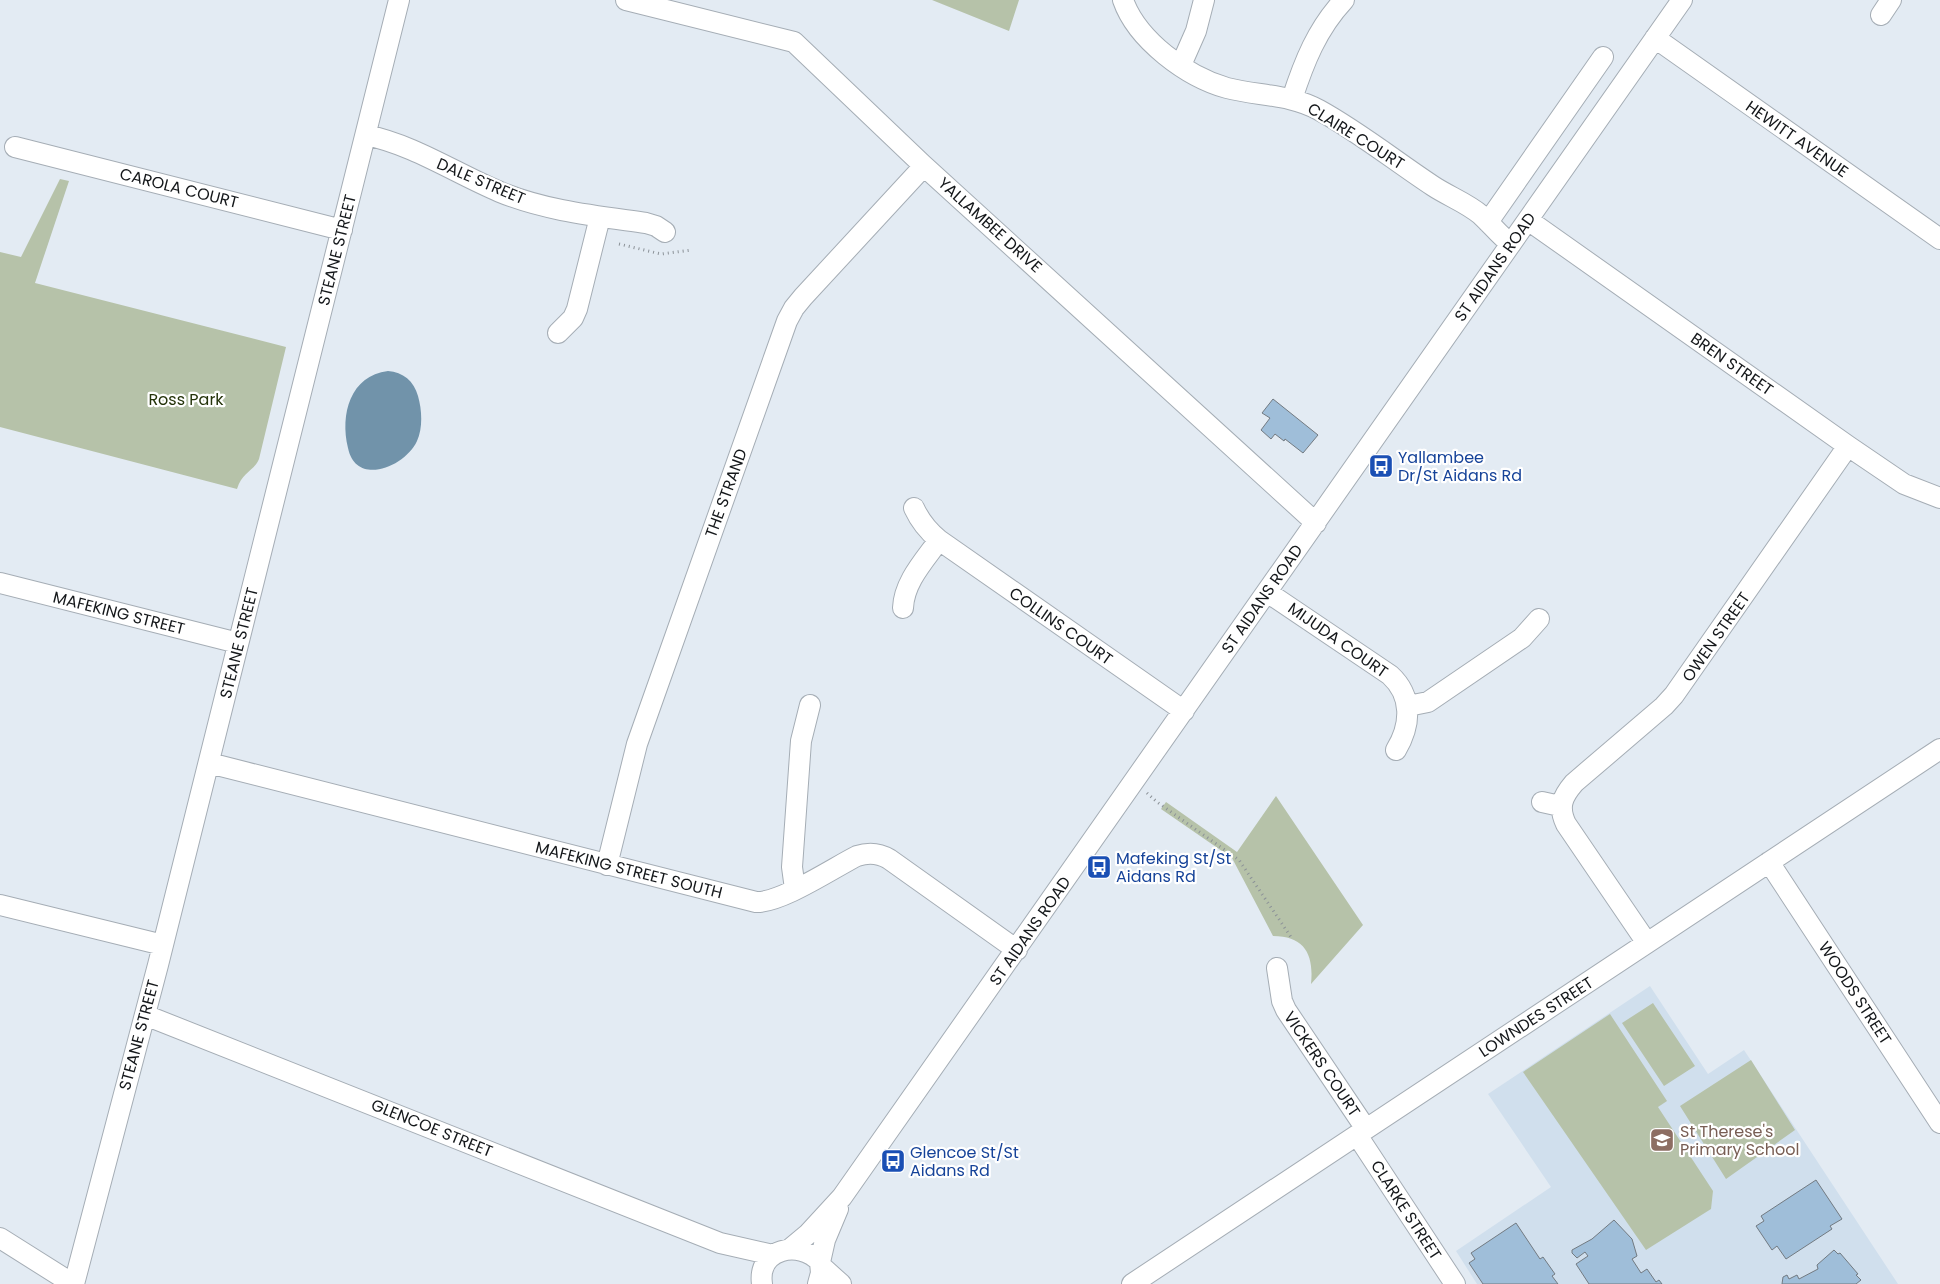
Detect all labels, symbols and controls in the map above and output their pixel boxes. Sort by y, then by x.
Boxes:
street label: HEWITT AVENUE [1741,95,1853,183]
street label: CLAIRE COURT [1303,97,1409,175]
street label: DALE STREET [433,152,529,210]
street label: CAROLA COURT [117,162,241,214]
street label: YALLAMBEE DRIVE [933,172,1047,278]
street label: STEANE STREET [312,192,362,308]
street label: ST AIDANS ROAD [1449,208,1541,326]
street label: BREN STREET [1686,327,1778,401]
park label: Ross Park [148,388,224,411]
street label: THE STRAND [699,445,753,541]
place label: Yallambee Dr/St Aidans Rd [1398,446,1522,487]
bus stop icon: Yallambee Dr/St Aidans Rd [1368,453,1394,479]
street label: ST AIDANS ROAD [1216,540,1308,658]
street label: COLLINS COURT [1005,582,1118,671]
street label: MAFEKING STREET [51,585,188,641]
street label: STEANE STREET [214,585,264,701]
street label: OWEN STREET [1677,587,1756,687]
street label: MIJUDA COURT [1283,597,1393,683]
street label: MAFEKING STREET SOUTH [533,836,725,904]
place label: Mafeking St/St Aidans Rd [1116,847,1232,888]
bus stop icon: Mafeking St/St Aidans Rd [1086,854,1112,880]
street label: ST AIDANS ROAD [984,872,1076,990]
street label: WOODS STREET [1813,937,1897,1049]
street label: LOWNDES STREET [1474,971,1598,1063]
street label: STEANE STREET [113,977,165,1093]
street label: VICKERS COURT [1278,1007,1366,1121]
street label: GLENCOE STREET [368,1093,496,1163]
place label: St Therese's Primary School [1680,1120,1799,1161]
school or university icon: St Therese's Primary School [1649,1127,1675,1153]
place label: Glencoe St/St Aidans Rd [910,1141,1019,1182]
bus stop icon: Glencoe St/St Aidans Rd [880,1148,906,1174]
street label: CLARKE STREET [1365,1156,1447,1265]

